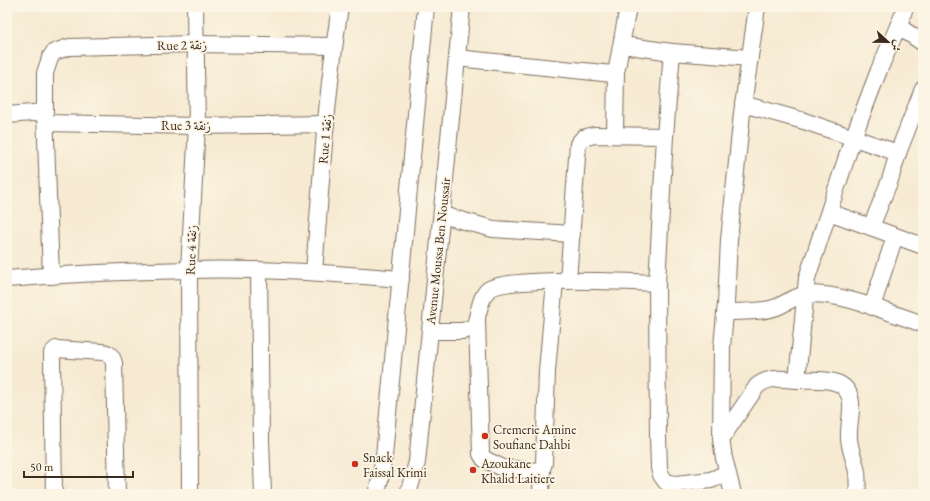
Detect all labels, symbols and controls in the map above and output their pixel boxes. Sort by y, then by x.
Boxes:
north arrow [868,22,908,62]
street label: Rue 2 زنقة [157,36,207,54]
text: ش [889,38,906,54]
street label: Rue 1 زنقة [314,113,336,165]
street label: Rue 3 زنقة [161,117,211,134]
street label: Avenue Moussa Ben Noussair [422,176,454,326]
street label: Rue 4 زنقة [182,225,200,275]
place label: Cremerie Amine Soufiane Dahbi [493,421,576,453]
marker: Cremerie Amine Soufiane Dahbi [480,431,490,441]
place label: Snack Faissal Krimi [363,449,427,481]
scale bar [24,453,133,479]
place label: Azoukane Khalid Laitiere [480,455,555,487]
text: 50 m [30,459,54,475]
marker: Snack Faissal Krimi [350,459,360,469]
marker: Azoukane Khalid Laitiere [468,465,478,475]

